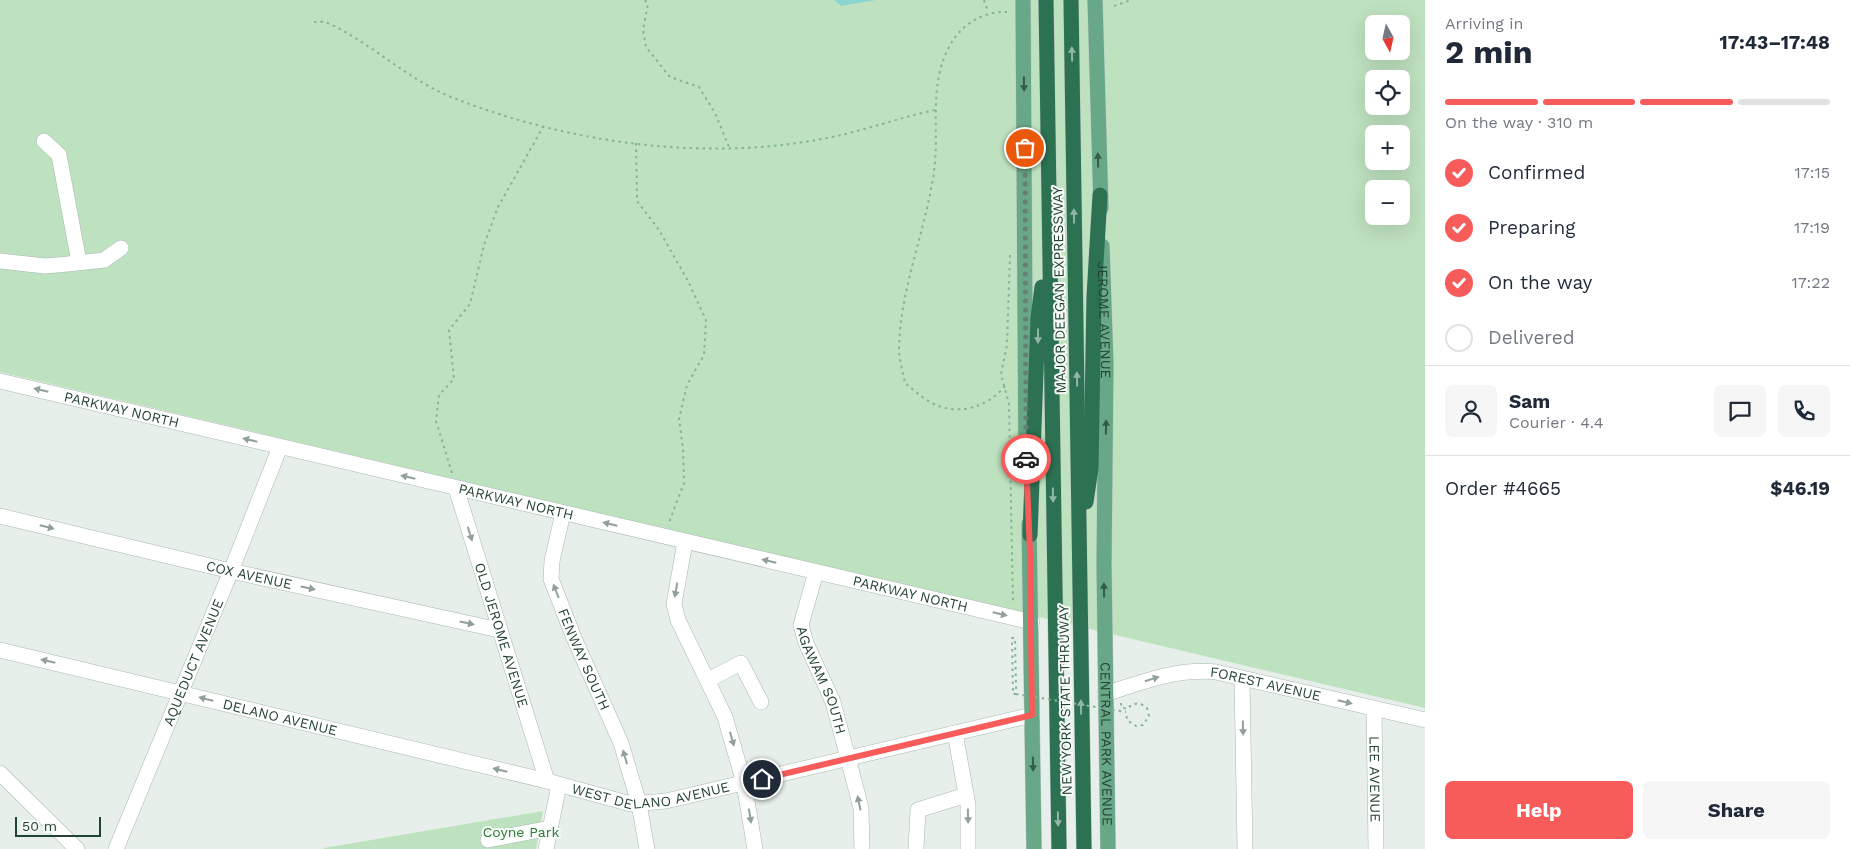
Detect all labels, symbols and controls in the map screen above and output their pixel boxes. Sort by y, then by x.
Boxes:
text: Arriving in [1445,14,1523,33]
north arrow [1365,15,1410,60]
map controls [1365,15,1410,225]
text: 17:43–17:48 [1720,31,1830,54]
text: 2 min [1445,33,1533,71]
one-way arrow [1068,46,1076,62]
button: locate [1365,70,1410,115]
one-way arrow [1020,76,1028,92]
text: On the way · 310 m [1445,113,1593,132]
button: + [1365,125,1410,170]
pin [1004,127,1046,169]
icon: bag [1011,134,1039,162]
one-way arrow [1094,152,1102,168]
icon: check [1445,159,1473,187]
text: Confirmed [1488,161,1585,184]
text: 17:15 [1794,163,1830,182]
button: − [1365,180,1410,225]
street label: MAJOR DEEGAN EXPRESSWAY [1049,186,1069,394]
one-way arrow [1070,208,1078,224]
icon: check [1445,214,1473,242]
text: Preparing [1488,216,1575,239]
text: 17:19 [1794,218,1830,237]
street label: JEROME AVENUE [1095,261,1114,379]
icon: check [1445,269,1473,297]
text: On the way [1488,271,1592,294]
text: 17:22 [1791,273,1830,292]
text: Delivered [1488,326,1575,349]
one-way arrow [1034,329,1042,345]
one-way arrow [1073,371,1081,387]
button: person [1445,385,1497,437]
button: chat [1714,385,1766,437]
button: phone [1778,385,1830,437]
one-way arrow [33,386,48,394]
street label: PARKWAY NORTH [63,388,181,431]
text: Sam [1509,390,1550,413]
text: Courier · 4.4 [1509,413,1604,432]
one-way arrow [1102,419,1110,435]
courier [1001,434,1051,484]
one-way arrow [242,436,257,444]
icon: car [1012,445,1040,473]
one-way arrow [401,473,416,481]
text: Order #4665 [1445,477,1561,500]
text: $46.19 [1770,477,1830,500]
street label: PARKWAY NORTH [457,480,575,523]
one-way arrow [1049,487,1057,503]
one-way arrow [603,520,618,528]
one-way arrow [40,523,55,531]
one-way arrow [466,527,474,542]
street label: COX AVENUE [204,557,294,592]
one-way arrow [761,557,776,565]
street label: OLD JEROME AVENUE [472,561,532,709]
street label: PARKWAY NORTH [851,572,970,615]
one-way arrow [672,582,680,598]
one-way arrow [1100,582,1108,598]
one-way arrow [300,584,315,592]
one-way arrow [551,584,559,598]
street label: AQUEDUCT AVENUE [160,596,227,728]
street label: NEW YORK STATE THRUWAY [1055,605,1075,795]
street label: FENWAY SOUTH [555,606,613,713]
one-way arrow [993,610,1008,618]
one-way arrow [459,619,474,627]
street label: AGAWAM SOUTH [794,624,849,736]
one-way arrow [40,657,55,665]
street label: CENTRAL PARK AVENUE [1097,662,1116,826]
street label: FOREST AVENUE [1209,663,1323,704]
one-way arrow [1145,675,1160,683]
one-way arrow [199,694,214,702]
street label: DELANO AVENUE [221,696,339,739]
one-way arrow [1337,698,1352,706]
one-way arrow [1077,699,1085,715]
one-way arrow [1239,720,1247,736]
one-way arrow [728,732,736,747]
street label: LEE AVENUE [1366,736,1384,822]
one-way arrow [621,749,629,764]
one-way arrow [1029,756,1037,772]
pin [741,758,783,800]
icon: home [748,765,776,793]
one-way arrow [493,766,508,774]
street label: WEST DELANO AVENUE [570,778,731,812]
button: Help [1445,781,1633,839]
button: Share [1643,781,1830,839]
one-way arrow [855,795,863,811]
one-way arrow [746,808,754,824]
one-way arrow [964,808,972,824]
one-way arrow [1054,812,1062,828]
scale bar [15,814,101,837]
text: 50 m [22,818,57,834]
park label: Coyne Park [483,824,559,840]

